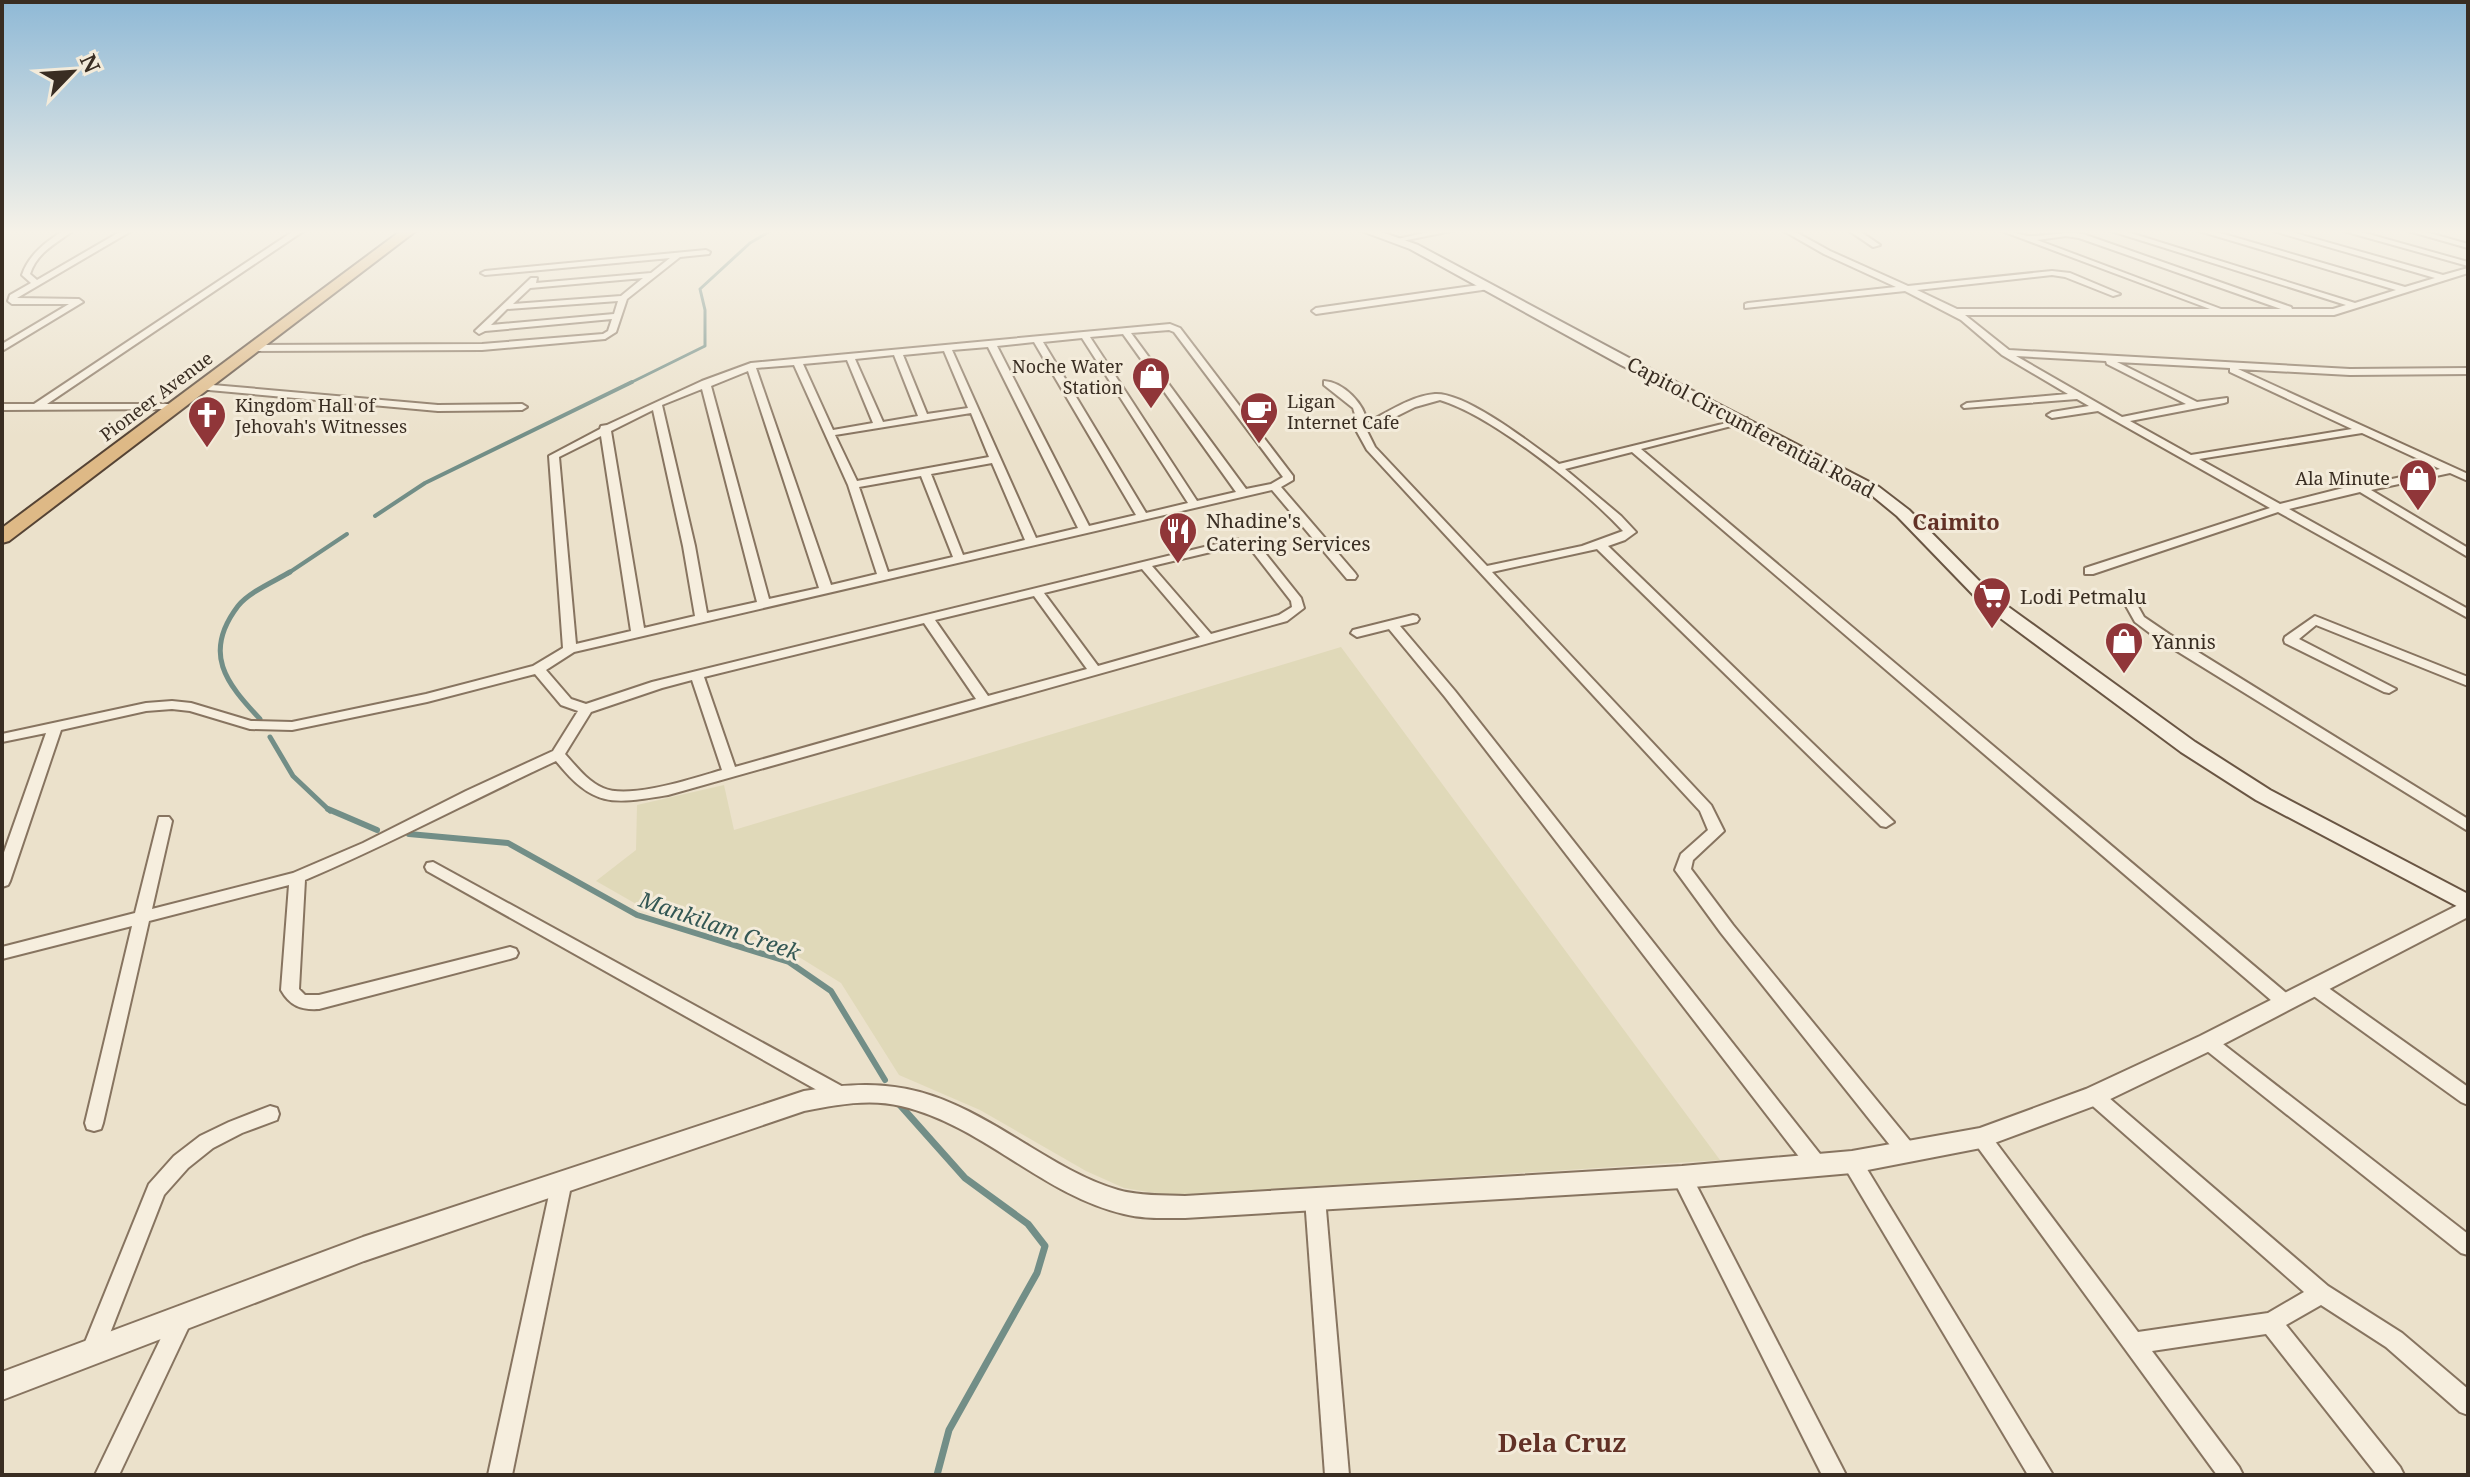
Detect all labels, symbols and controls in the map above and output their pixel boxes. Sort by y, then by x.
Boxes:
north arrow [32,32,112,112]
text: N [74,49,108,77]
street label: Pioneer Avenue [95,346,217,446]
street label: Capitol Circumferential Road [1622,350,1880,504]
place label: Noche Water Station [1012,354,1124,399]
shop icon: Noche Water Station [1130,355,1172,410]
place label: Ligan Internet Cafe [1287,389,1399,434]
cafe icon: Ligan Internet Cafe [1238,390,1280,445]
place label: Kingdom Hall of Jehovah's Witnesses [234,393,407,438]
church icon: Kingdom Hall of Jehovah's Witnesses [186,394,228,449]
shop icon: Ala Minute [2397,457,2439,512]
place label: Ala Minute [2295,466,2390,490]
district label: Caimito [1912,506,2000,536]
place label: Nhadine's Catering Services [1206,507,1371,557]
restaurant icon: Nhadine's Catering Services [1157,510,1199,565]
supermarket icon: Lodi Petmalu [1971,575,2013,630]
place label: Lodi Petmalu [2020,583,2147,610]
shop icon: Yannis [2103,620,2145,675]
place label: Yannis [2151,628,2216,655]
water label: Mankilam Creek [635,883,806,967]
district label: Dela Cruz [1498,1424,1626,1460]

